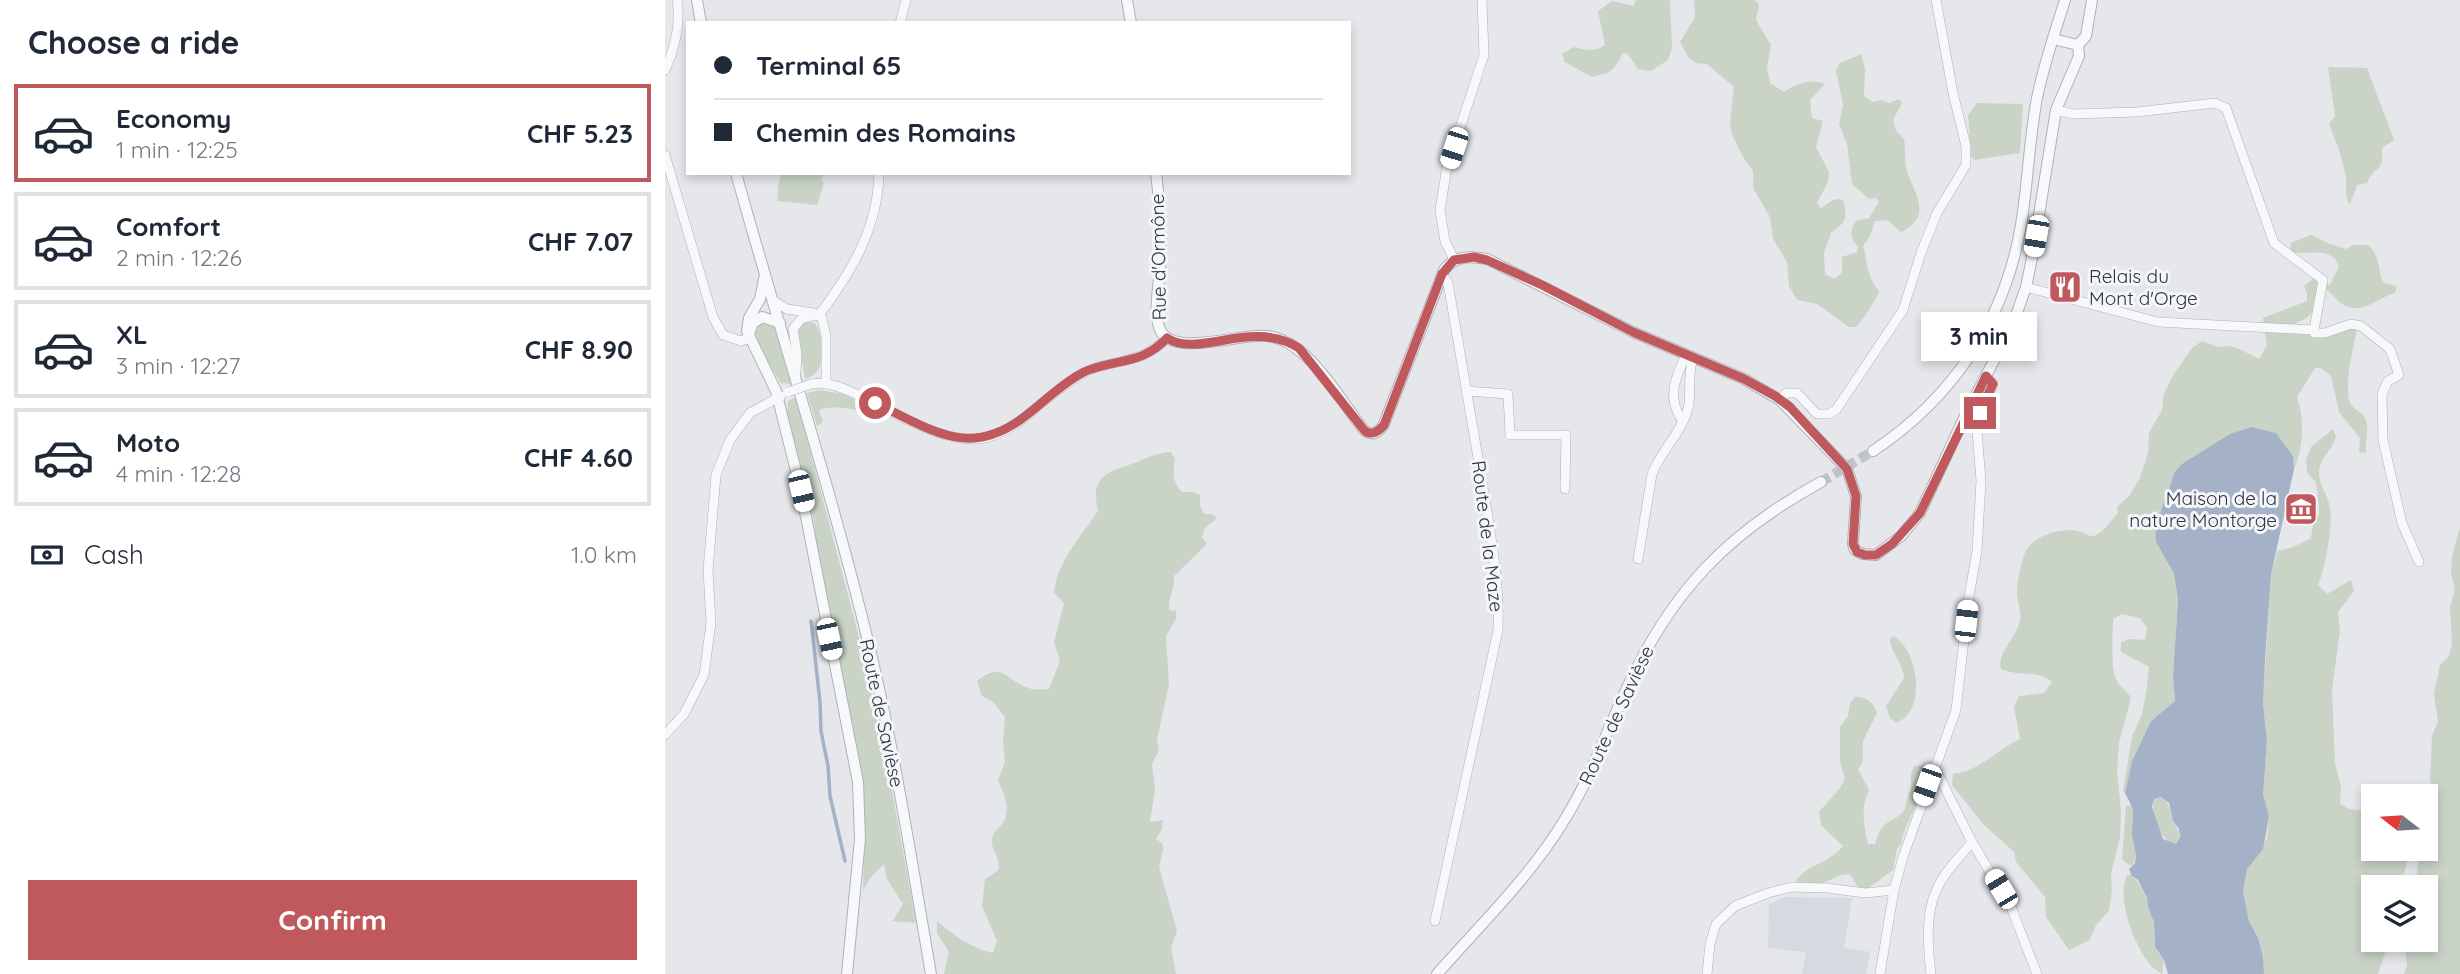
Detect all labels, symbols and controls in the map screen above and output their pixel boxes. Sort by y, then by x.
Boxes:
text: Choose a ride [28,22,240,62]
text: Terminal 65 [756,49,901,82]
icon: car [32,102,95,165]
text: Economy [116,102,231,135]
text: Chemin des Romains [756,116,1016,149]
text: CHF 5.23 [527,117,633,150]
car [1438,125,1471,171]
text: 1 min · 12:25 [116,135,238,164]
street label: Rue d'Ormône [1145,193,1171,321]
icon: car [32,210,95,273]
text: Comfort [116,210,221,243]
car [2023,213,2050,259]
text: CHF 7.07 [528,225,633,258]
text: 2 min · 12:26 [116,243,242,272]
place label: Relais du Mont d'Orge [2089,264,2198,310]
restaurant icon: Relais du Mont d'Orge [2046,268,2084,306]
callout: 3 min [1922,312,2038,360]
icon: car [32,318,95,381]
text: XL [116,318,148,351]
text: 3 min [1949,322,2009,351]
text: CHF 8.90 [525,333,633,366]
text: 3 min · 12:27 [116,351,240,380]
route start [859,387,891,419]
route end [1964,397,1996,429]
icon: car [32,426,95,489]
text: Moto [116,426,180,459]
text: CHF 4.60 [524,441,633,474]
text: 4 min · 12:28 [116,459,241,488]
street label: Route de la Maze [1467,459,1509,613]
car [787,468,816,514]
place label: Maison de la nature Montorge [2129,486,2277,532]
museum icon: Maison de la nature Montorge [2282,490,2320,528]
icon: cash [28,536,66,574]
text: Cash [84,538,144,571]
text: 1.0 km [571,540,637,569]
car [1954,599,1979,643]
car [815,616,844,662]
street label: Route de Savièse [855,637,909,789]
street label: Route de Savièse [1573,641,1659,789]
car [1911,762,1944,808]
north arrow [2361,784,2438,861]
map controls [2361,784,2438,952]
car [1982,866,2021,912]
button: layers [2361,875,2438,952]
button: Confirm [28,880,637,960]

